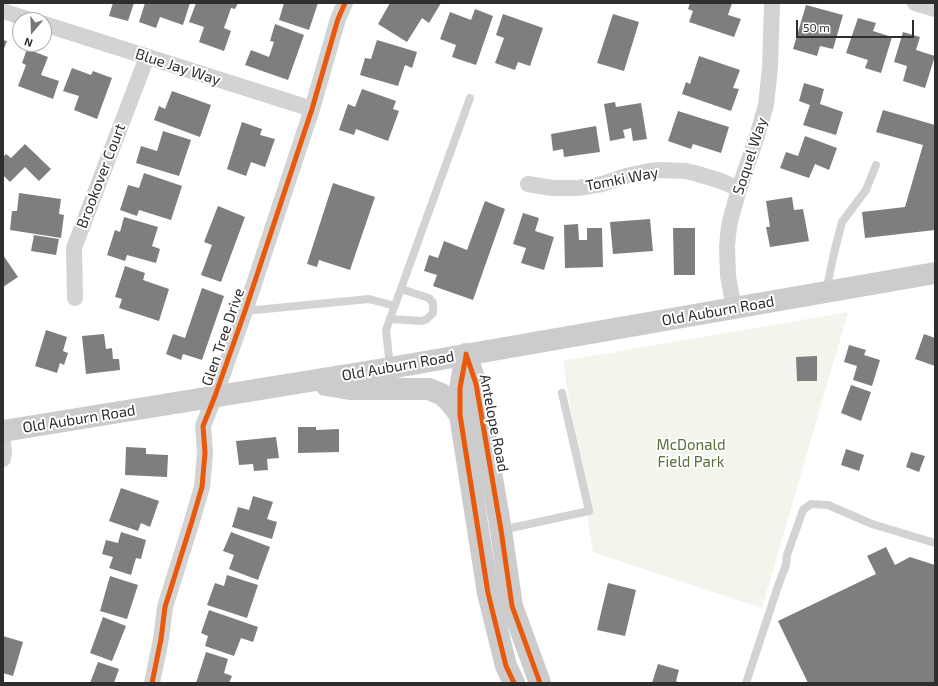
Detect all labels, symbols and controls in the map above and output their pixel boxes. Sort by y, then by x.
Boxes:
north arrow [12,12,52,52]
scale bar [798,12,916,38]
text: 50 m [803,20,830,34]
text: N [22,35,34,50]
street label: Blue Jay Way [133,45,223,89]
street label: Soquel Way [729,115,771,197]
street label: Brookover Court [73,121,129,231]
street label: Tomki Way [584,163,660,195]
street label: Glen Tree Drive [198,286,248,388]
street label: Old Auburn Road [660,292,776,330]
street label: Old Auburn Road [340,347,456,385]
street label: Antelope Road [476,372,512,474]
street label: Old Auburn Road [21,401,137,437]
park label: McDonald Field Park [657,436,725,471]

